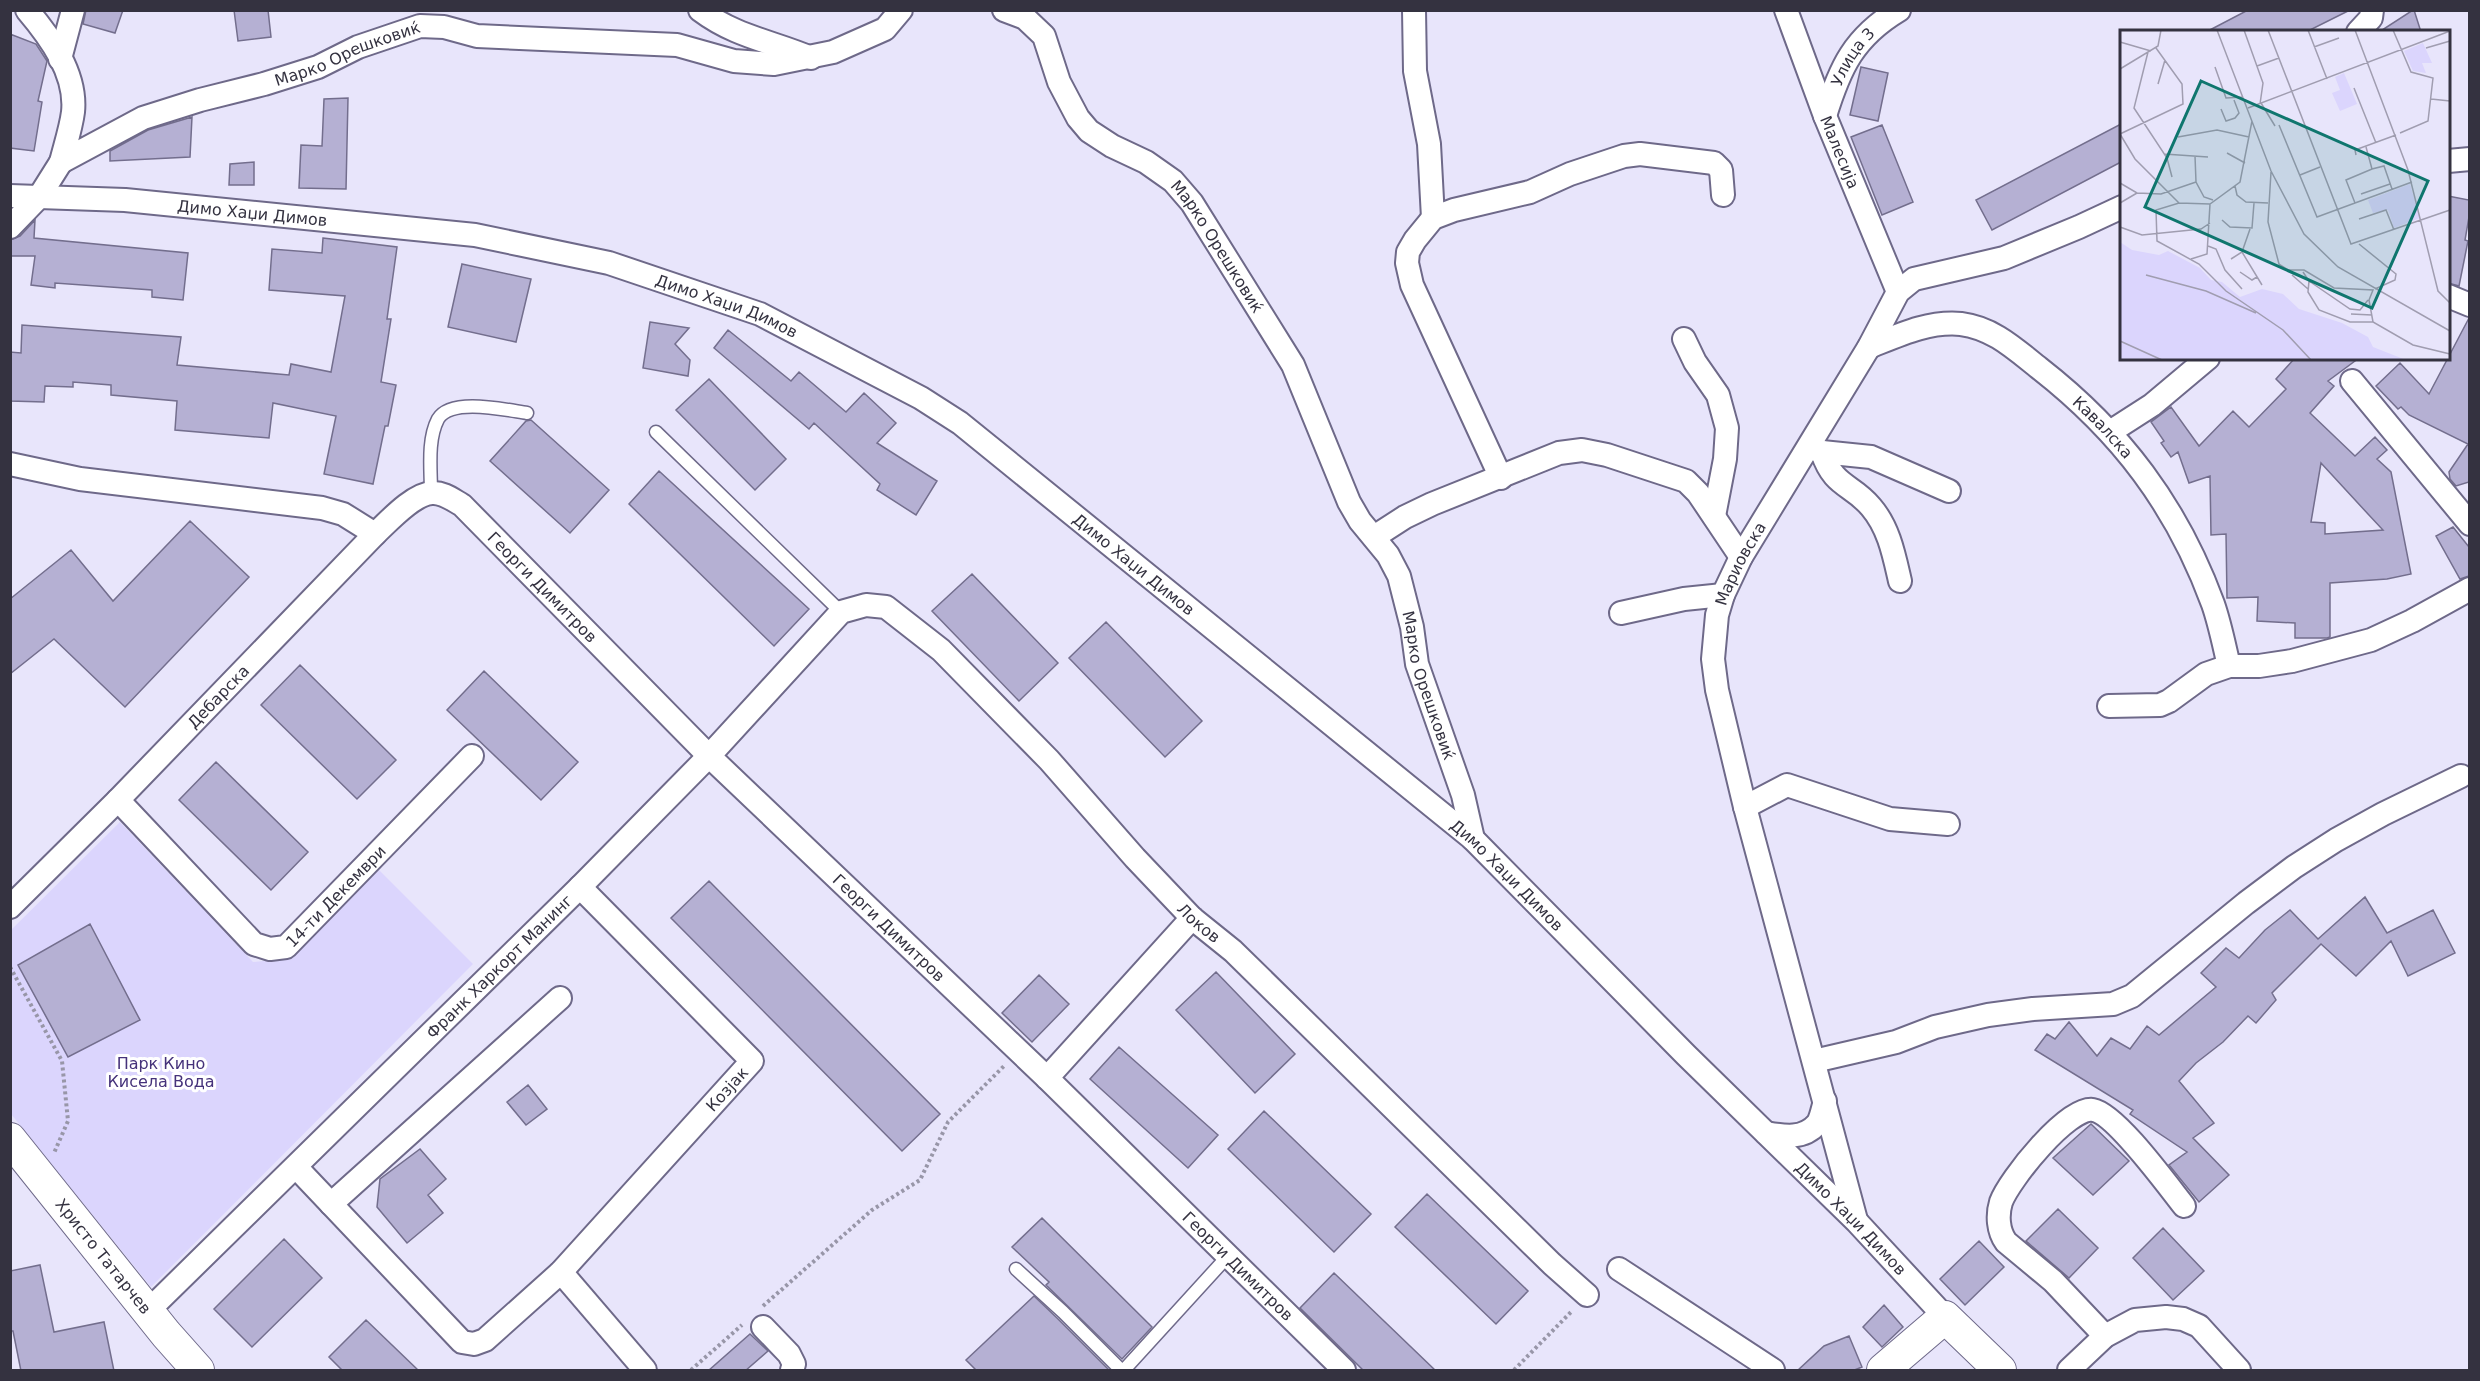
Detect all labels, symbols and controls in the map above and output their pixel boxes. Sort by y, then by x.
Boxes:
street label: Марко Орешковиќ [272,18,423,90]
street label: Улица 3 [1827,24,1879,89]
inset map [2120,30,2450,360]
street label: Малесија [1816,113,1863,192]
street label: Марко Орешковиќ [1167,177,1267,317]
street label: Димо Хаџи Димов [176,196,328,230]
street label: Димо Хаџи Димов [653,270,801,342]
street label: Кавалска [2069,392,2137,462]
street label: Димо Хаџи Димов [1069,510,1198,619]
street label: Мариовска [1711,519,1770,608]
street label: Георги Димитров [484,528,601,647]
street label: Марко Орешковиќ [1398,609,1459,763]
street label: Дебарска [184,661,253,732]
street label: Димо Хаџи Димов [1447,816,1567,935]
street label: 14-ти Декември [282,841,390,951]
street label: Георги Димитров [829,870,949,986]
street label: Франк Харкорт Манинг [422,891,577,1043]
street label: Локов [1173,899,1224,947]
park label: Парк Кино Кисела Вода [107,1054,215,1091]
street label: Козјак [702,1063,752,1116]
street label: Димо Хаџи Димов [1791,1158,1910,1279]
street label: Христо Татарчев [51,1195,155,1318]
street label: Георги Димитров [1178,1208,1297,1325]

